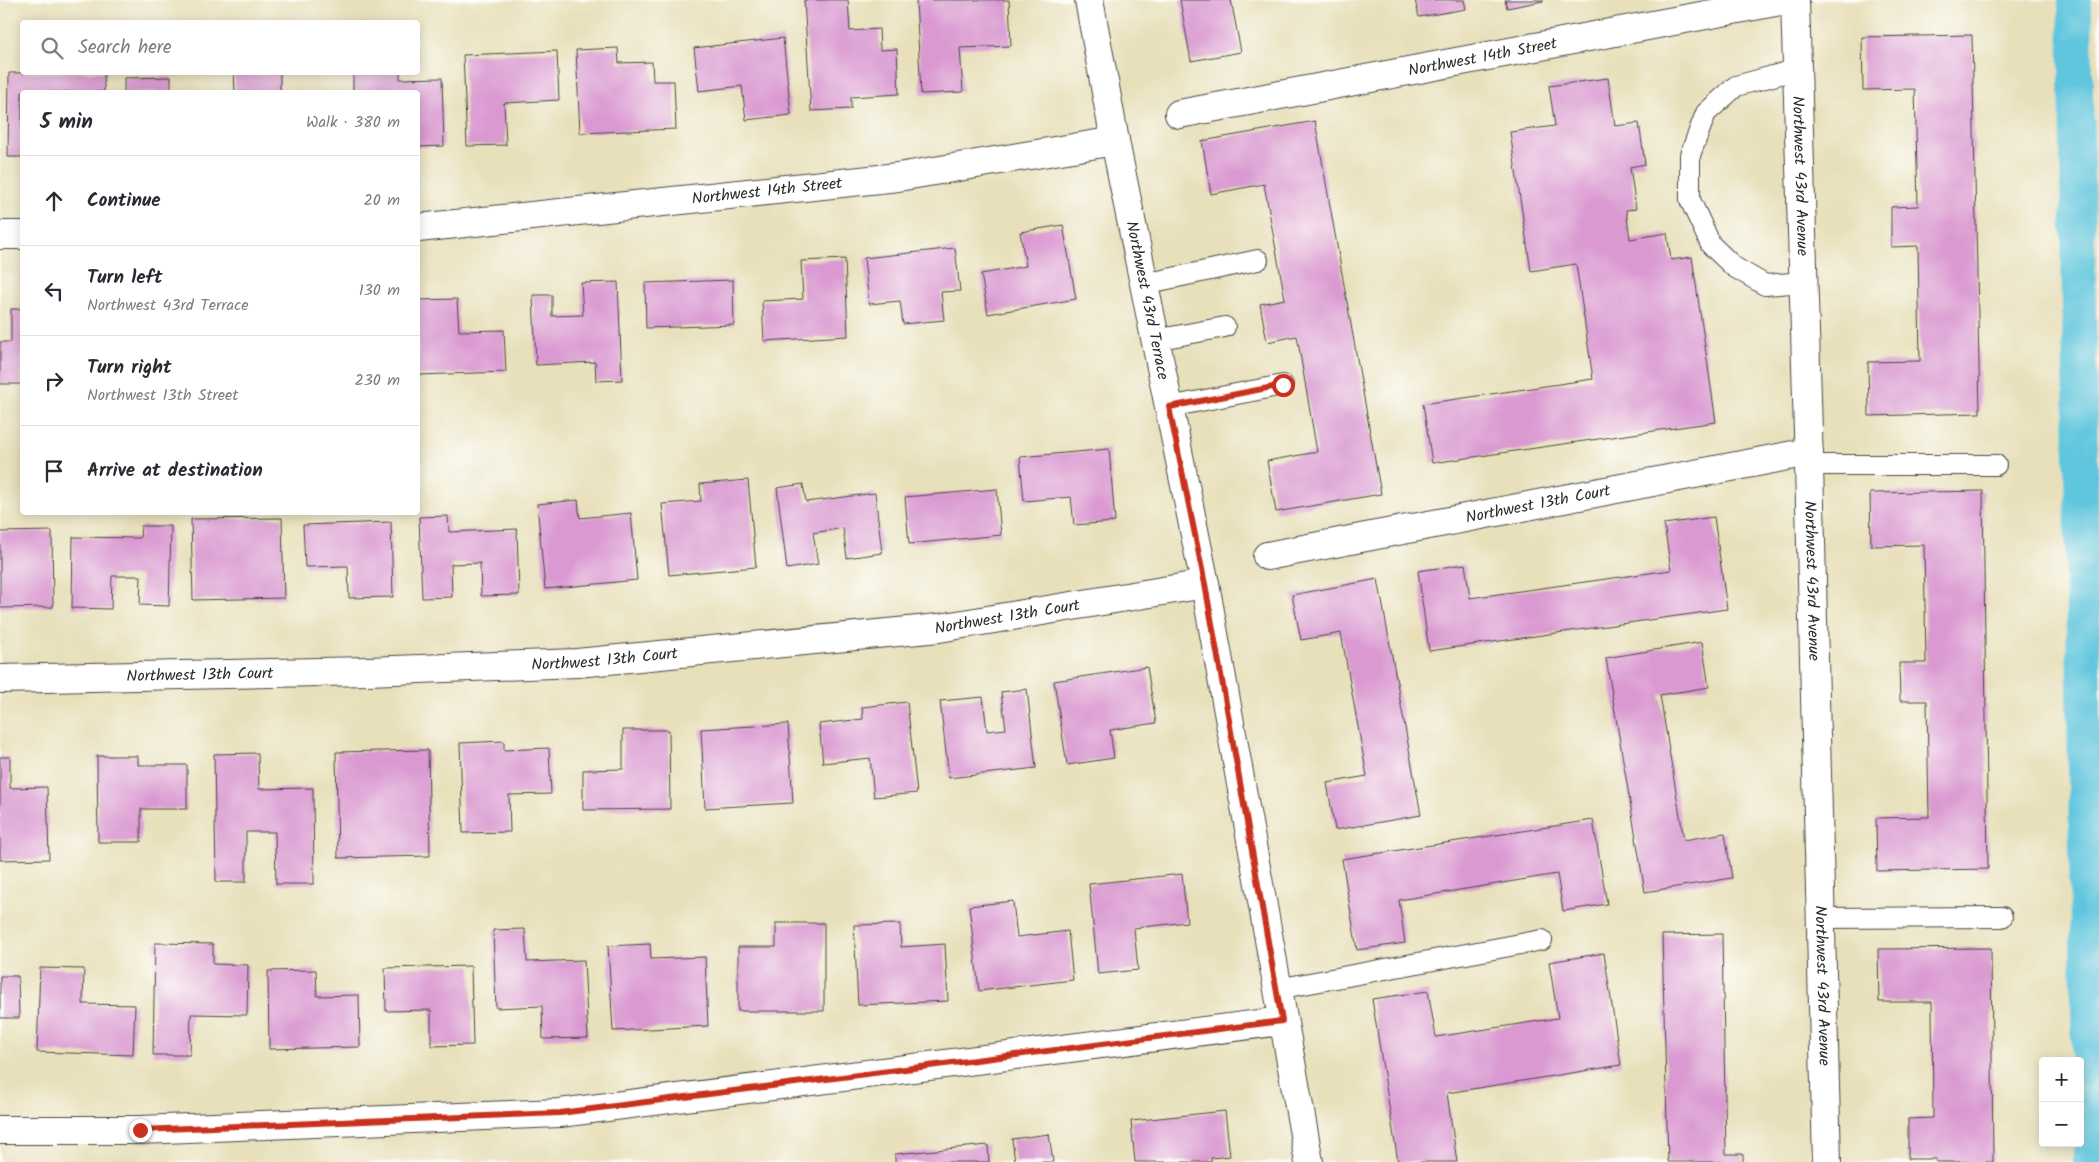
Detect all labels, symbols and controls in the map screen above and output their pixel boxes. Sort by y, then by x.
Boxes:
search box [20,20,420,75]
street label: Northwest 14th Street [1406,31,1560,83]
text: Search here [78,33,172,63]
icon: search [38,34,66,62]
street label: Northwest 43rd Avenue [1785,95,1815,256]
text: 5 min [40,106,93,139]
text: Walk · 380 m [306,110,400,135]
street label: Northwest 14th Street [690,170,844,211]
text: Continue [87,186,160,216]
icon: ahead [40,187,68,215]
text: 20 m [364,188,400,213]
street label: Northwest 43rd Terrace [1119,219,1176,382]
text: Turn left [87,263,162,293]
icon: left [40,277,68,305]
text: 130 m [359,278,400,303]
text: Northwest 43rd Terrace [87,293,248,318]
text: Turn right [87,353,172,383]
icon: right [40,367,68,395]
text: 230 m [354,368,400,393]
route start [1272,374,1295,397]
text: Northwest 13th Street [87,383,238,408]
text: Arrive at destination [87,456,263,486]
icon: arrive [40,457,68,485]
street label: Northwest 13th Court [1464,478,1613,530]
street label: Northwest 43rd Avenue [1797,500,1827,661]
street label: Northwest 13th Court [933,592,1083,641]
street label: Northwest 13th Court [531,641,680,677]
street label: Northwest 13th Court [126,661,275,689]
street label: Northwest 43rd Avenue [1808,905,1837,1066]
map controls [2039,1057,2084,1147]
button: + [2039,1057,2084,1102]
button: − [2039,1102,2084,1147]
route end [129,1119,152,1142]

